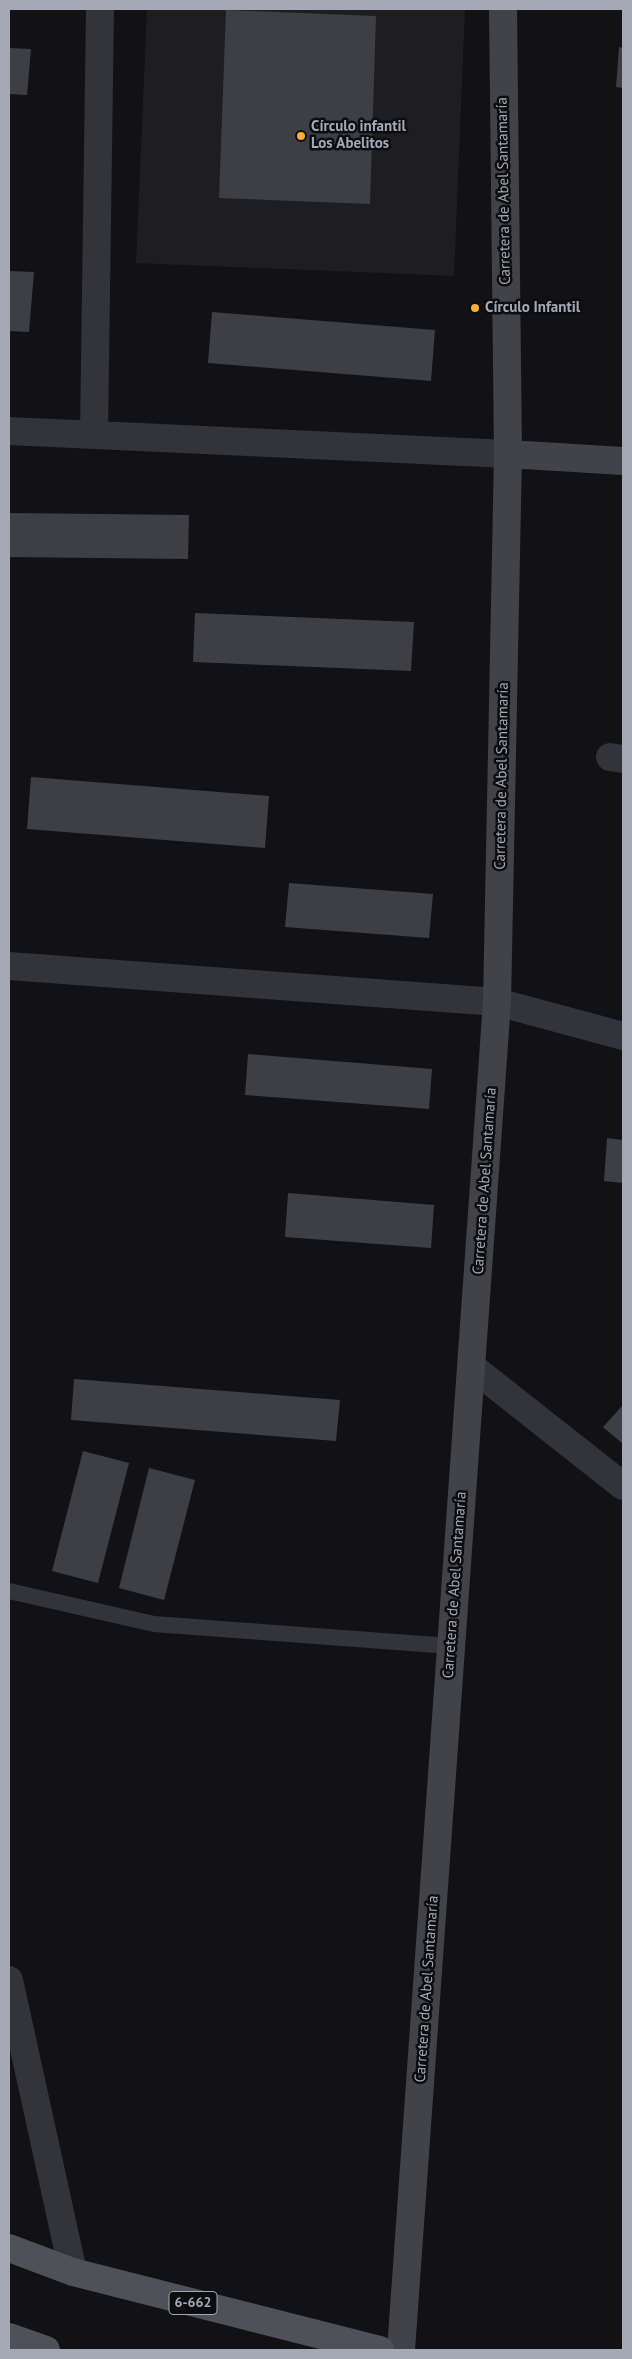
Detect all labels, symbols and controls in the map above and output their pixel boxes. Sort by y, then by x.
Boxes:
street label: Carretera de Abel Santamaría [493,97,515,285]
place label: Círculo infantil Los Abelitos [311,118,406,153]
marker: Círculo infantil Los Abelitos [295,130,307,142]
place label: Círculo Infantil [485,299,580,317]
marker: Círculo Infantil [469,302,481,314]
street label: Carretera de Abel Santamaría [491,682,513,870]
street label: Carretera de Abel Santamaría [469,1087,501,1275]
street label: Carretera de Abel Santamaría [439,1491,471,1679]
street label: Carretera de Abel Santamaría [411,1895,443,2083]
road number: 6-662 [169,2292,217,2314]

